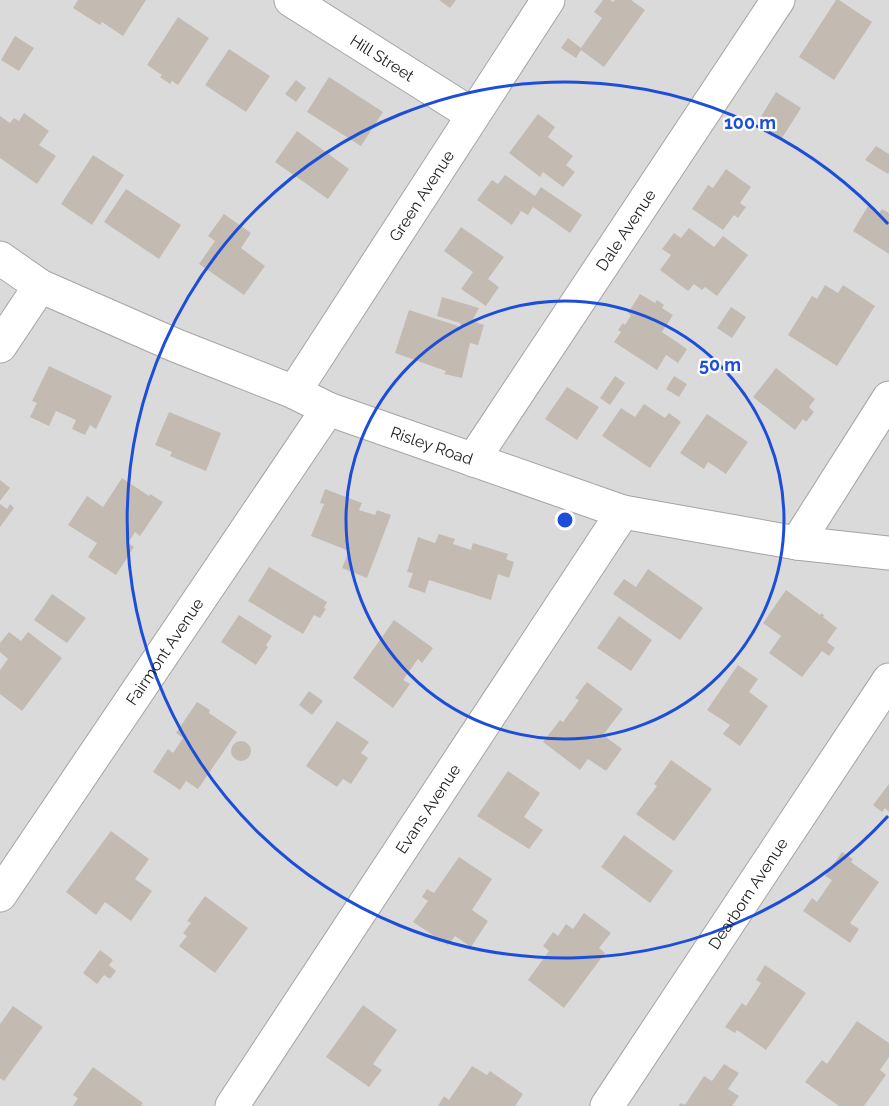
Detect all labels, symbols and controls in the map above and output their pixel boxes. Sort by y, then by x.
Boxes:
street label: Hill Street [346,31,418,86]
text: 100 m [724,112,776,133]
street label: Green Avenue [385,147,458,245]
street label: Dale Avenue [592,186,660,275]
text: 50 m [699,354,741,375]
street label: Risley Road [388,423,475,469]
centre of rings [555,510,575,530]
street label: Fairmont Avenue [122,594,208,709]
street label: Evans Avenue [392,761,465,857]
street label: Dearborn Avenue [705,834,792,953]

